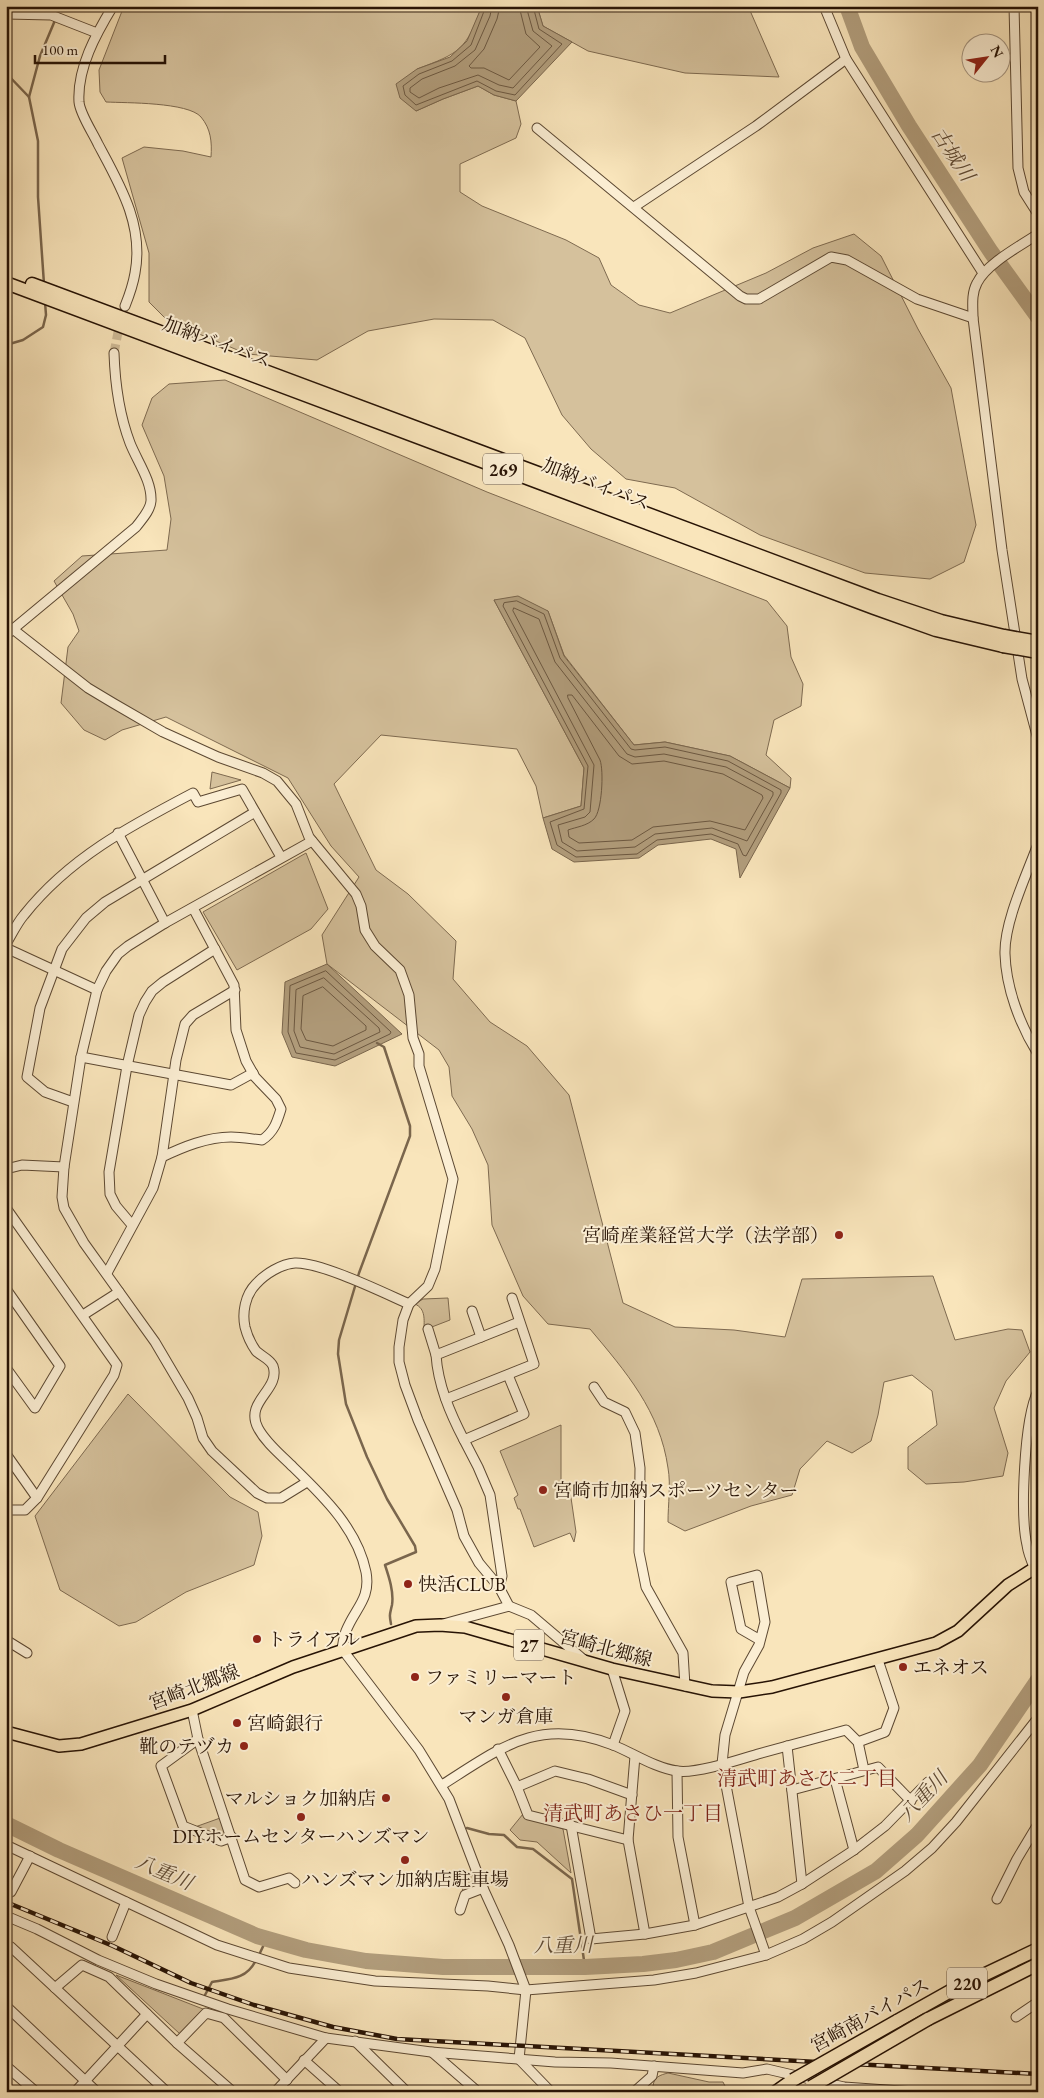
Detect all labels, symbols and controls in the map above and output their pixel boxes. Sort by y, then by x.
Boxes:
scale bar [35,32,165,64]
north arrow [962,32,1012,82]
text: 100 m [42,40,79,59]
text: N [987,42,1008,61]
water label: 古城川 [925,122,982,188]
street label: 加納バイパス [159,311,275,373]
street label: 加納バイパス [538,452,654,516]
road number: 269 [483,454,523,484]
place label: 宮崎産業経営大学（法学部） [582,1223,829,1248]
marker: 宮崎産業経営大学（法学部） [833,1229,845,1241]
place label: 宮崎市加納スポーツセンター [553,1478,798,1503]
marker: 宮崎市加納スポーツセンター [537,1484,549,1496]
place label: 快活CLUB [418,1572,506,1597]
marker: 快活CLUB [402,1578,414,1590]
street label: 宮崎北郷線 [557,1624,655,1672]
place label: トライアル [267,1627,360,1652]
road number: 27 [514,1630,544,1660]
marker: トライアル [251,1633,263,1645]
place label: エネオス [913,1655,989,1680]
street label: 宮崎北郷線 [145,1658,243,1716]
marker: エネオス [897,1661,909,1673]
place label: ファミリーマート [425,1665,577,1690]
marker: ファミリーマート [409,1671,421,1683]
marker: マンガ倉庫 [500,1691,512,1703]
place label: マンガ倉庫 [458,1704,554,1729]
place label: 宮崎銀行 [247,1711,323,1736]
marker: 宮崎銀行 [231,1717,243,1729]
place label: 靴のテヅカ [139,1734,234,1759]
marker: 靴のテヅカ [238,1740,250,1752]
water label: 八重川 [893,1764,954,1827]
district label: 清武町あさひ二丁目 [717,1765,897,1791]
place label: マルショク加納店 [225,1786,376,1811]
marker: マルショク加納店 [380,1792,392,1804]
district label: 清武町あさひ一丁目 [543,1800,723,1826]
marker: DIYホームセンターハンズマン [295,1811,307,1823]
place label: DIYホームセンターハンズマン [172,1824,430,1849]
water label: 八重川 [131,1848,199,1896]
marker: ハンズマン加納店駐車場 [399,1854,411,1866]
place label: ハンズマン加納店駐車場 [301,1867,509,1892]
water label: 八重川 [533,1931,595,1959]
road number: 220 [947,1968,987,1999]
street label: 宮崎南バイパス [806,1972,934,2058]

